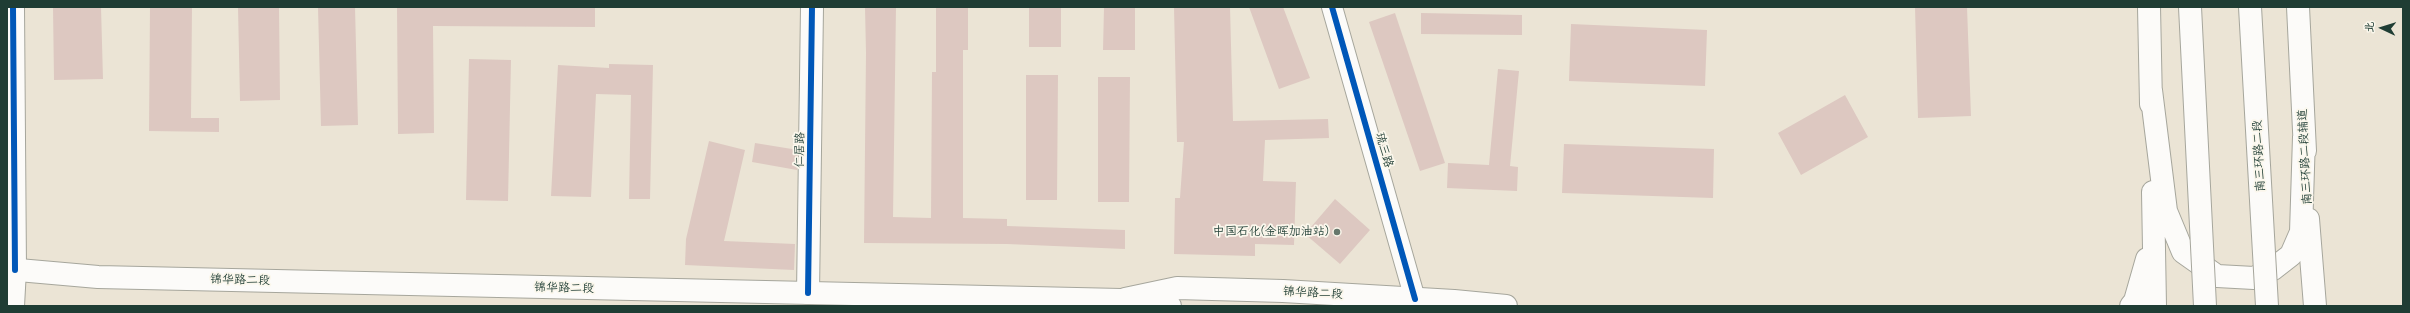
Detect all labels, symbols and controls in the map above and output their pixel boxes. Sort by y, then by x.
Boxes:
north arrow [2362,8,2402,48]
text: 北 [2363,21,2376,33]
street label: 南三环路二段辅道 [2295,109,2315,205]
street label: 南三环路二段 [2250,120,2268,192]
street label: 琉三路 [1372,131,1396,169]
street label: 仁居路 [792,132,808,168]
place label: 中国石化(金晖加油站) [1213,225,1329,239]
marker: 中国石化(金晖加油站) [1332,227,1342,237]
street label: 锦华路二段 [210,272,270,288]
street label: 锦华路二段 [534,280,594,296]
street label: 锦华路二段 [1283,284,1343,302]

